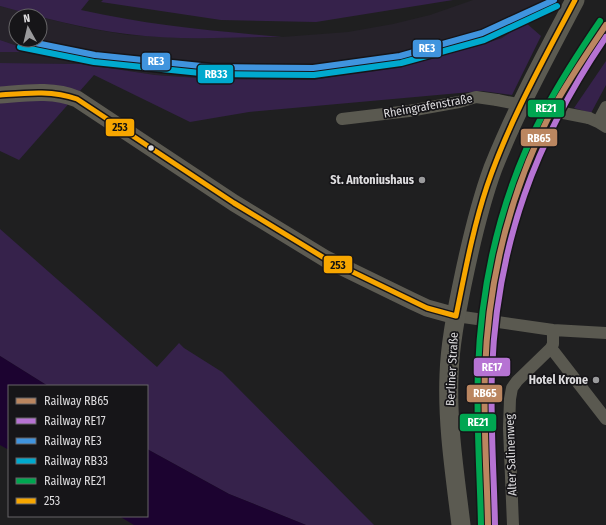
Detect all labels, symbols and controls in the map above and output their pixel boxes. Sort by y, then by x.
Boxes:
north arrow [8,8,48,48]
text: N [23,12,31,25]
line badge: RE3 [412,39,442,58]
text: RE3 [419,42,435,55]
line badge: RE3 [141,52,171,71]
text: RE3 [148,55,164,68]
line badge: RB33 [197,64,234,84]
text: RB33 [205,68,227,81]
street label: Rheingrafenstraße [382,91,474,121]
line badge: RE21 [527,99,565,118]
text: RE21 [536,102,556,115]
line badge: 253 [105,118,135,137]
text: 253 [111,121,128,134]
line badge: RB65 [520,128,558,147]
text: RB65 [527,132,551,145]
unlabelled marker [146,143,156,153]
place label: St. Antoniushaus [330,173,415,187]
marker: St. Antoniushaus [417,175,427,185]
line badge: 253 [323,255,353,274]
text: 253 [329,259,346,272]
street label: Berliner Straße [443,332,461,406]
line badge: RE17 [473,357,511,377]
text: RE17 [482,361,503,374]
place label: Hotel Krone [529,373,588,387]
marker: Hotel Krone [591,375,601,385]
line badge: RB65 [466,384,503,403]
legend [8,385,148,517]
text: RB65 [473,387,497,400]
text: Railway RB65 [44,394,109,408]
line badge: RE21 [459,413,497,432]
street label: Alter Salinenweg [503,413,519,496]
text: Railway RE17 [44,414,106,428]
text: RE21 [468,416,488,429]
text: Railway RE3 [44,434,102,448]
text: Railway RB33 [44,454,108,468]
text: Railway RE21 [44,474,106,488]
text: 253 [44,494,60,508]

